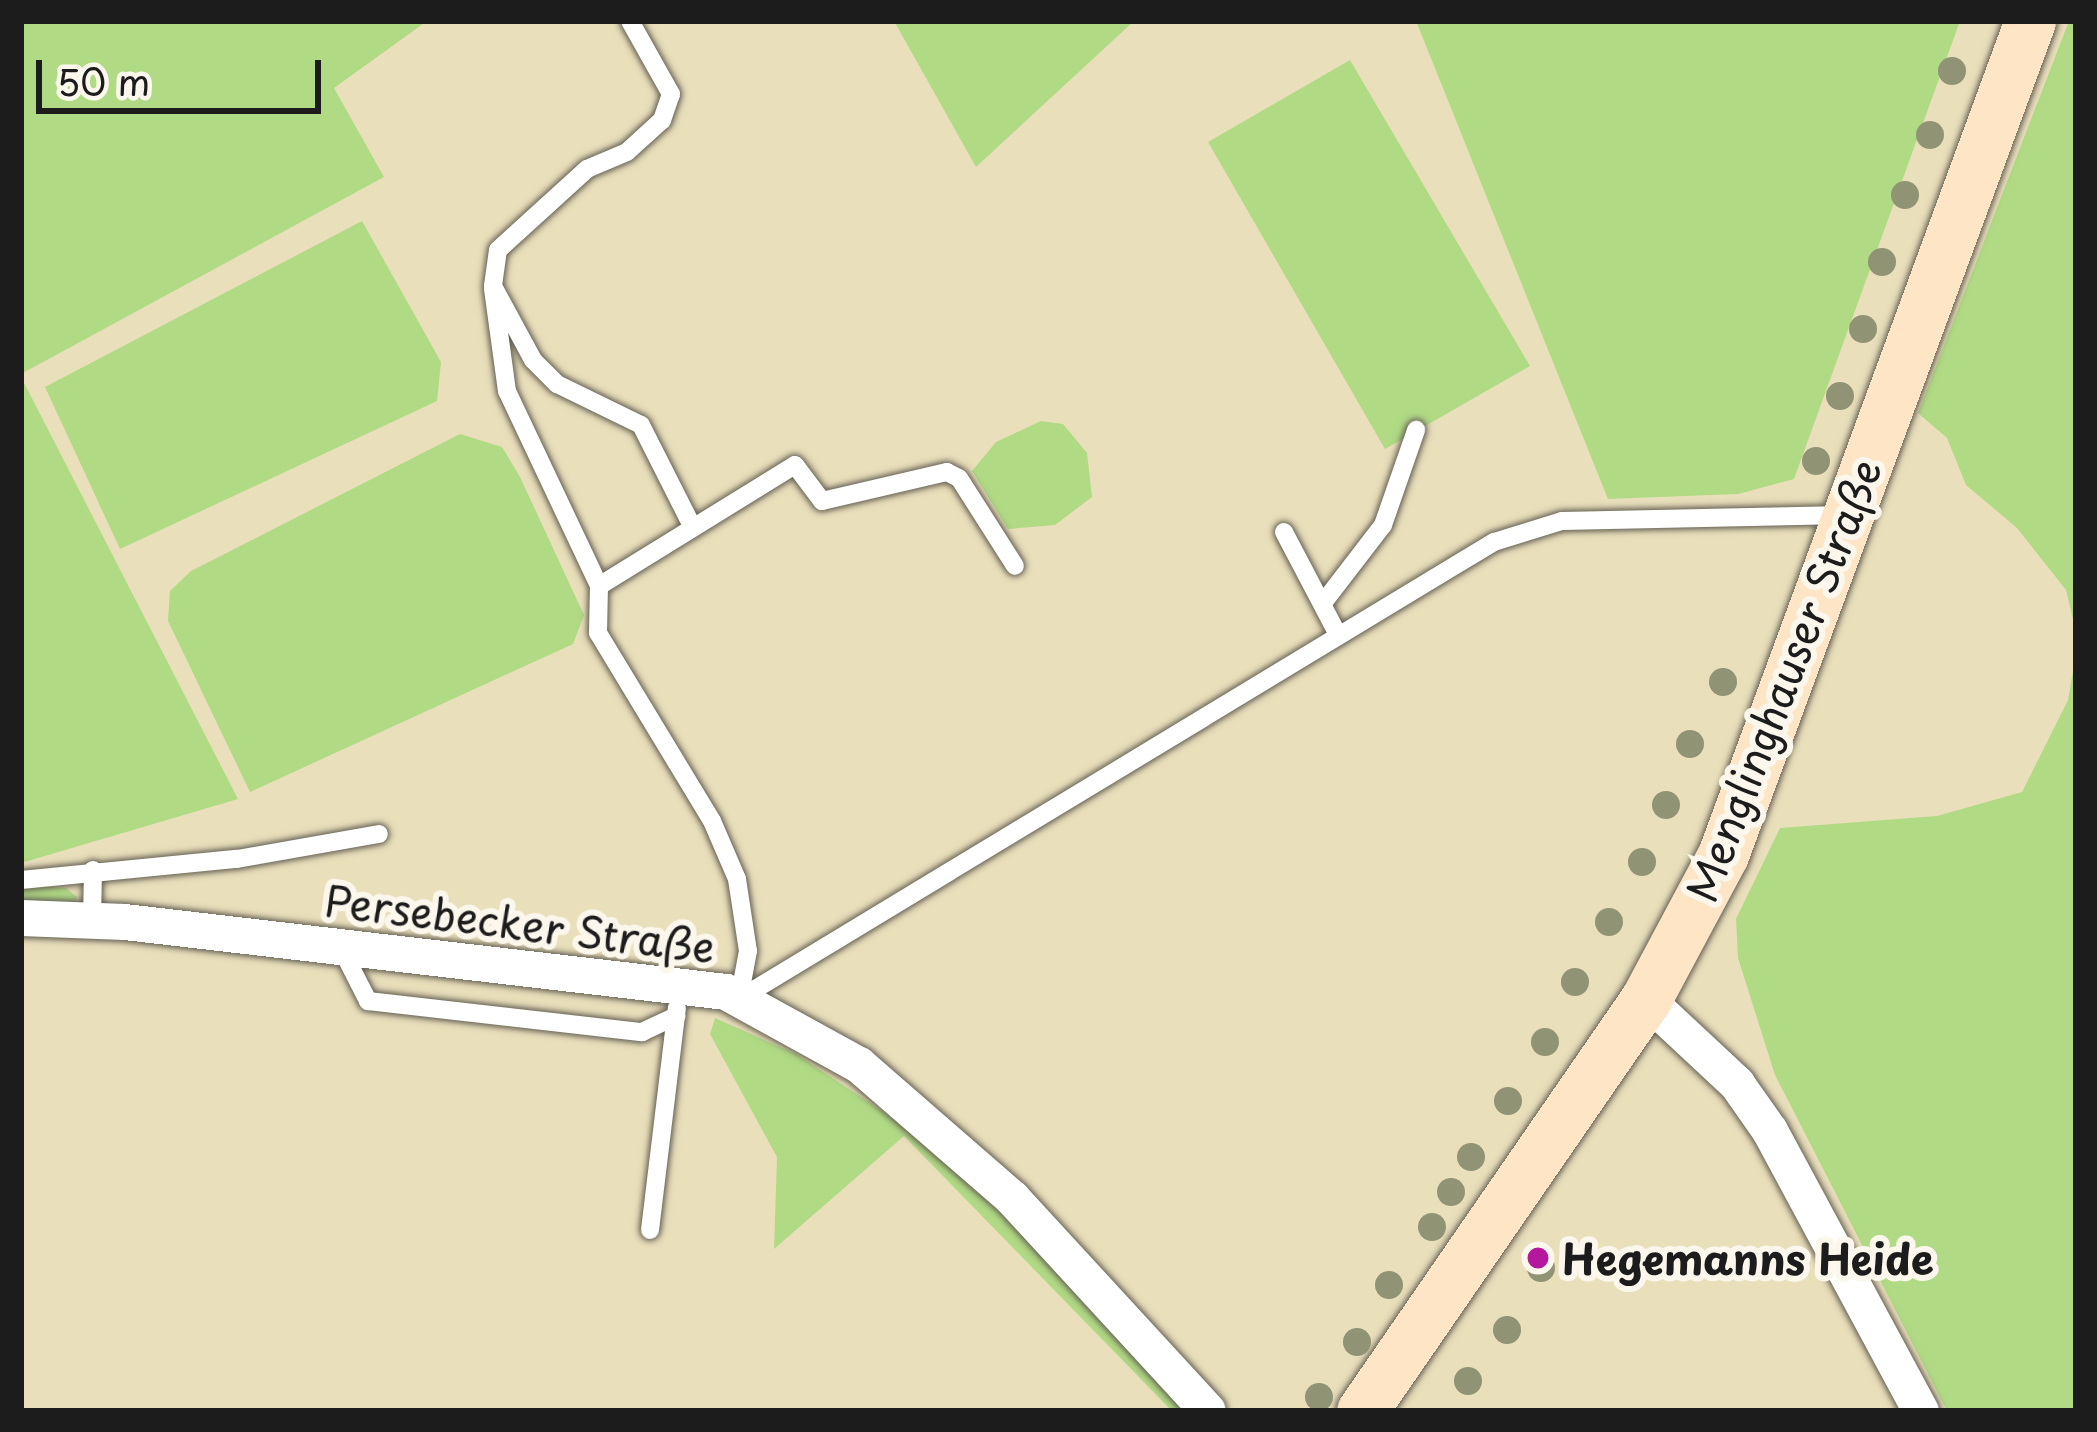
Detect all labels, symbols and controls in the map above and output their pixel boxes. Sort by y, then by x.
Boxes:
scale bar [42,36,327,110]
text: 50 m [57,54,150,108]
street label: Menglinghauser Straße [1675,451,1891,909]
street label: Persebecker Straße [322,874,718,972]
place label: Hegemanns Heide [1562,1233,1934,1283]
marker: Hegemanns Heide [1525,1245,1551,1271]

